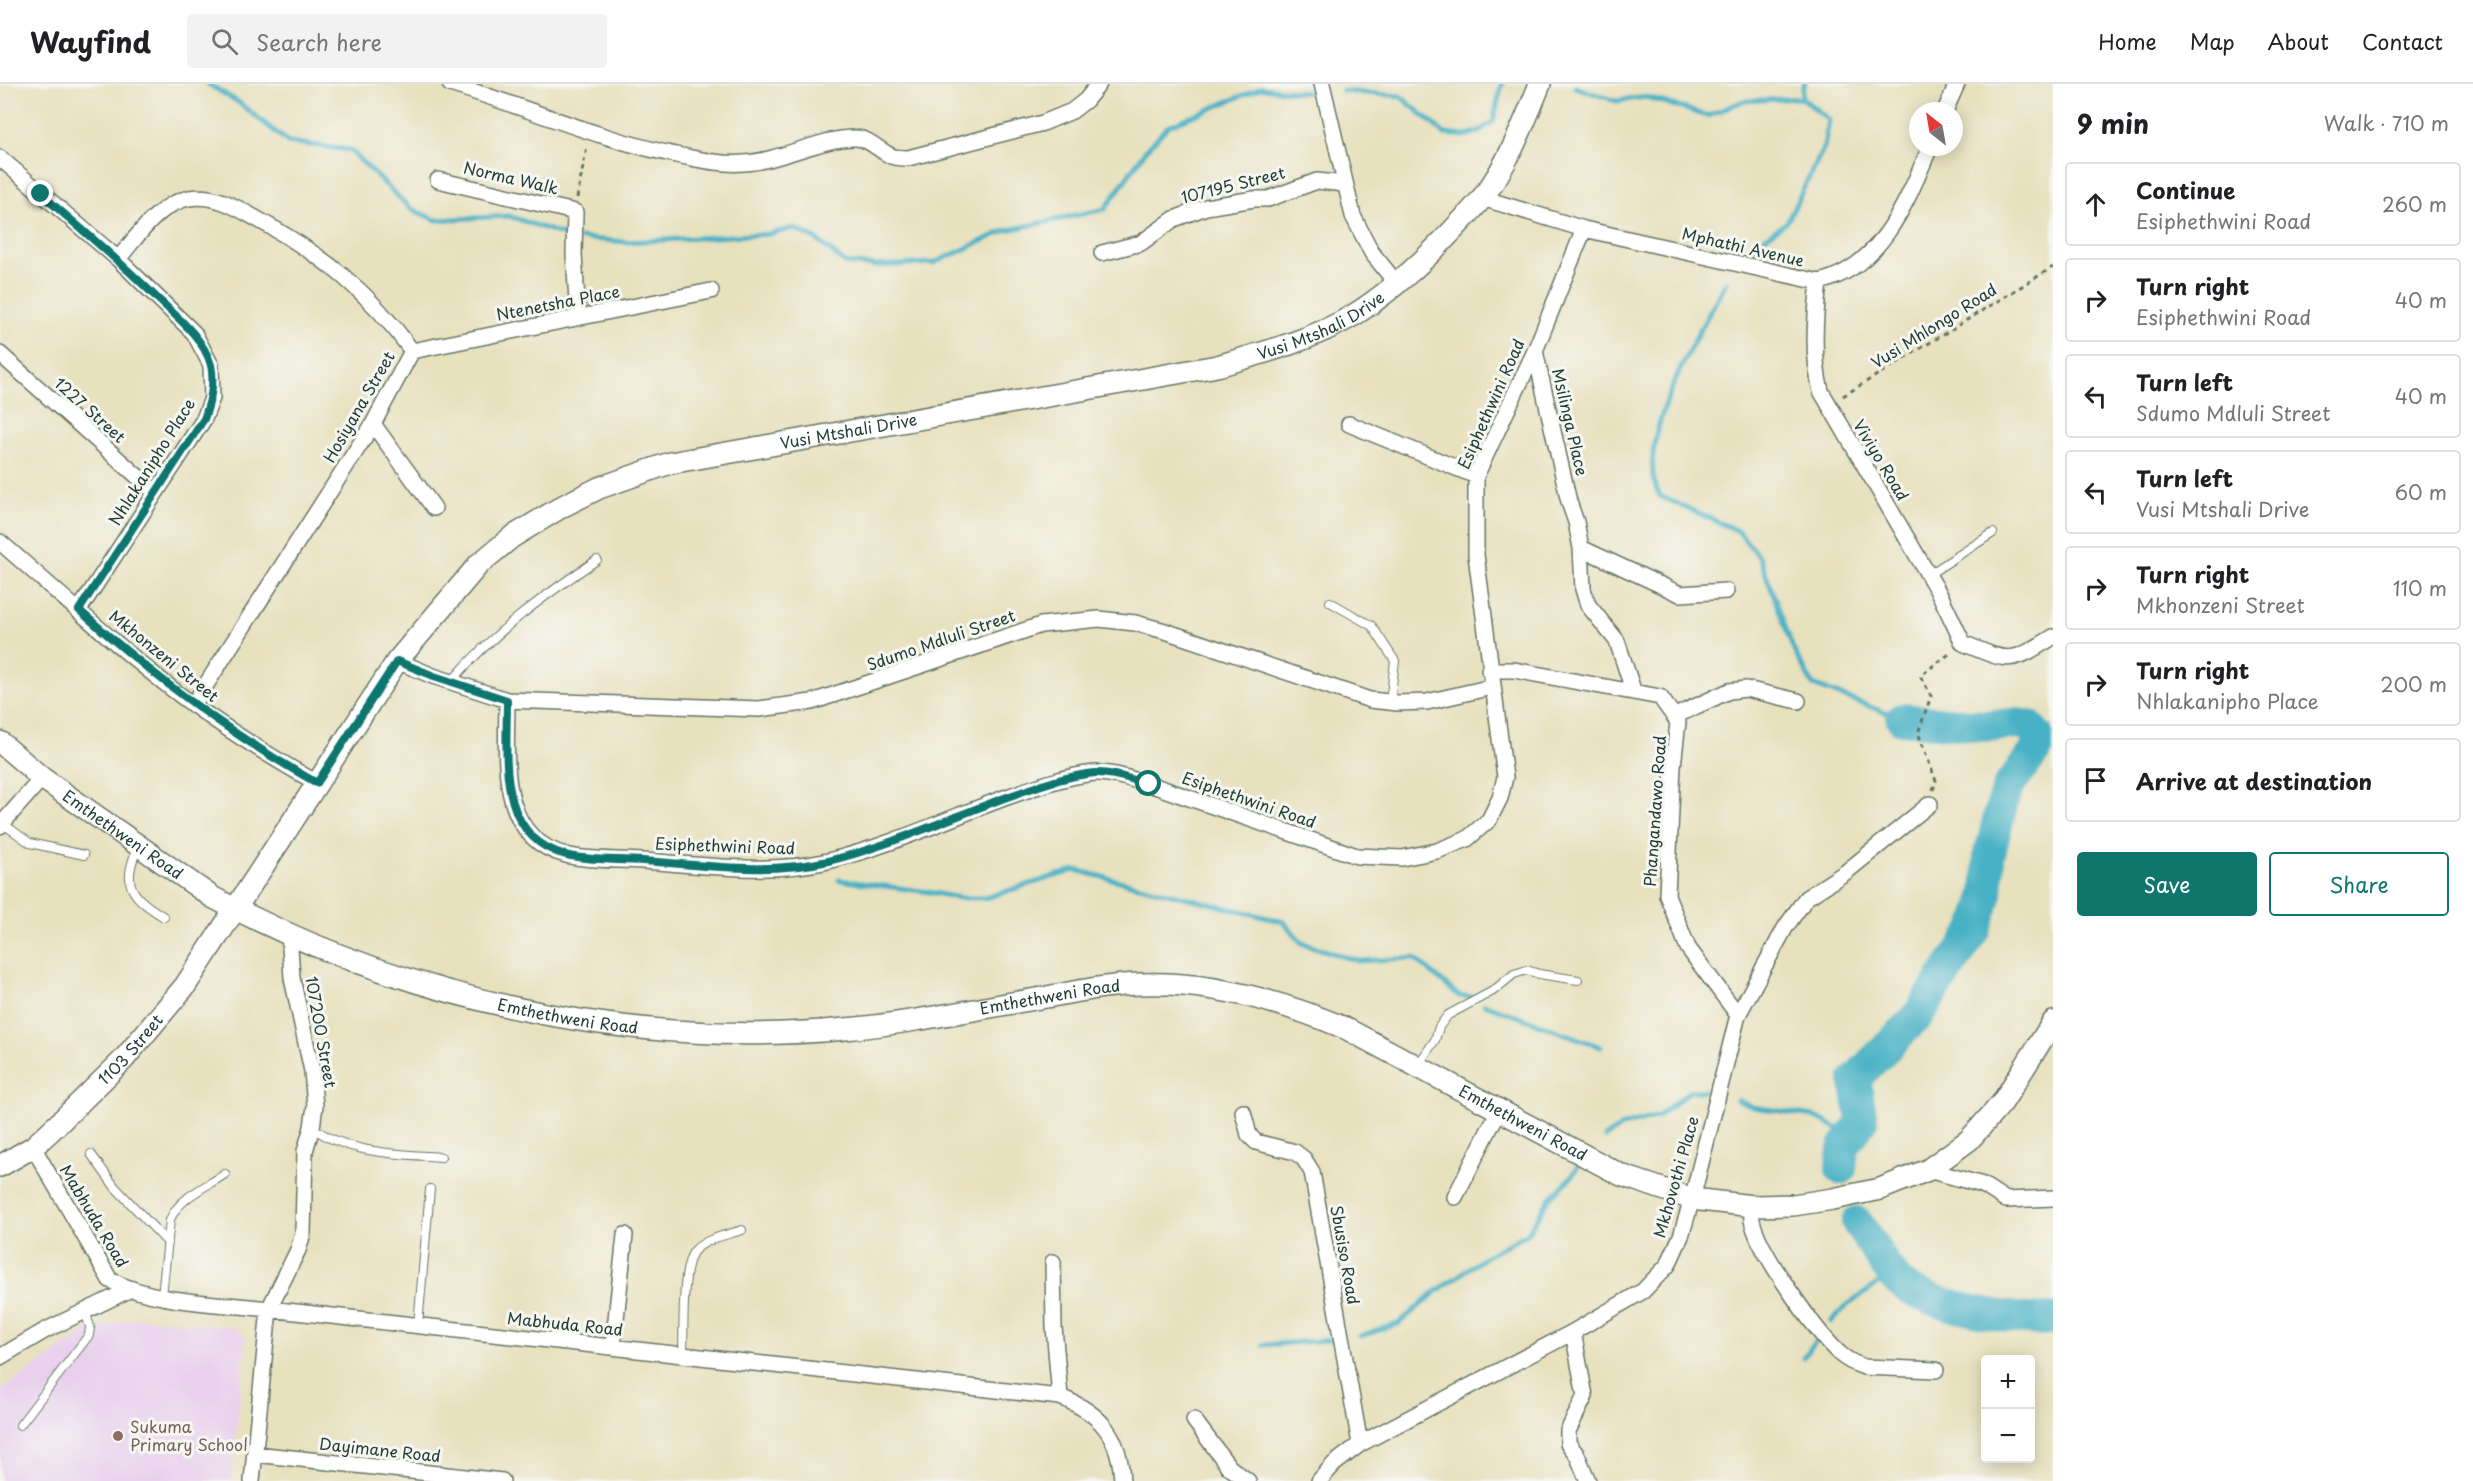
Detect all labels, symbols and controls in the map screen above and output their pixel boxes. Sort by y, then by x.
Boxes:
search box [187,14,607,68]
text: Wayfind [30,20,151,63]
icon: search [208,25,241,58]
text: Search here [256,25,382,58]
text: Home [2098,25,2157,57]
text: Map [2190,25,2235,57]
text: About [2268,25,2329,57]
text: Contact [2362,25,2443,57]
north arrow [1909,102,1963,156]
text: 9 min [2077,104,2149,143]
text: Walk · 710 m [2324,108,2449,138]
street label: Norma Walk [461,154,561,200]
street label: 107195 Street [1178,159,1288,209]
text: Continue [2136,173,2235,206]
route end [27,180,53,206]
icon: ahead [2079,188,2112,221]
text: 260 m [2382,189,2447,219]
text: Esiphethwini Road [2136,206,2311,236]
street label: Mphathi Avenue [1680,220,1806,272]
text: Turn right [2136,269,2249,302]
street label: Vusi Mhlongo Road [1866,277,2001,374]
street label: Ntenetsha Place [494,278,622,326]
icon: right [2079,284,2112,317]
street label: Vusi Mtshali Drive [1254,285,1389,365]
text: 40 m [2395,285,2447,315]
text: Esiphethwini Road [2136,302,2311,332]
street label: Esiphethwini Road [1451,335,1530,472]
street label: Hosiyana Street [316,346,400,467]
text: Turn left [2136,365,2233,398]
street label: Msilinga Place [1547,366,1595,478]
street label: 1227 Street [50,371,132,448]
icon: left [2079,380,2112,413]
text: 40 m [2395,381,2447,411]
street label: Nhlakanipho Place [102,393,200,530]
text: Sdumo Mdluli Street [2136,398,2330,428]
street label: Vusi Mtshali Drive [778,406,919,454]
street label: Viviyo Road [1848,414,1916,505]
text: Turn left [2136,461,2233,494]
icon: left [2079,476,2112,509]
text: 60 m [2395,477,2447,507]
text: Vusi Mtshali Drive [2136,494,2309,524]
text: Turn right [2136,557,2249,590]
icon: right [2079,572,2112,605]
text: 110 m [2393,573,2447,603]
text: Mkhonzeni Street [2136,590,2305,620]
street label: Sdumo Mdluli Street [863,602,1019,676]
street label: Mkhonzeni Street [105,603,225,707]
text: Turn right [2136,653,2249,686]
icon: right [2079,668,2112,701]
text: 200 m [2380,669,2447,699]
text: Nhlakanipho Place [2136,686,2319,716]
street label: Phangandawo Road [1637,734,1671,887]
icon: arrive [2079,764,2112,797]
text: Arrive at destination [2136,764,2372,797]
street label: Esiphethwini Road [1179,765,1319,833]
route start [1135,770,1161,796]
street label: Emthethweni Road [58,783,189,884]
street label: Esiphethwini Road [655,831,795,859]
button: Save [2077,852,2257,916]
button: Share [2269,852,2449,916]
street label: Emthethweni Road [978,972,1121,1020]
street label: 107200 Street [300,974,344,1090]
street label: Emthethweni Road [495,991,639,1039]
street label: 1103 Street [92,1008,168,1090]
street label: Emthethweni Road [1455,1078,1592,1166]
street label: Mkhovothi Place [1646,1113,1704,1240]
street label: Mabhuda Road [55,1159,135,1272]
street label: Sbusiso Road [1325,1203,1367,1306]
street label: Mabhuda Road [506,1305,624,1341]
map controls [1981,1355,2035,1463]
button: + [1981,1355,2035,1409]
button: − [1981,1409,2035,1463]
place label: Sukuma Primary School [130,1414,248,1456]
marker: Sukuma Primary School [111,1429,125,1443]
street label: Dayimane Road [318,1431,442,1467]

